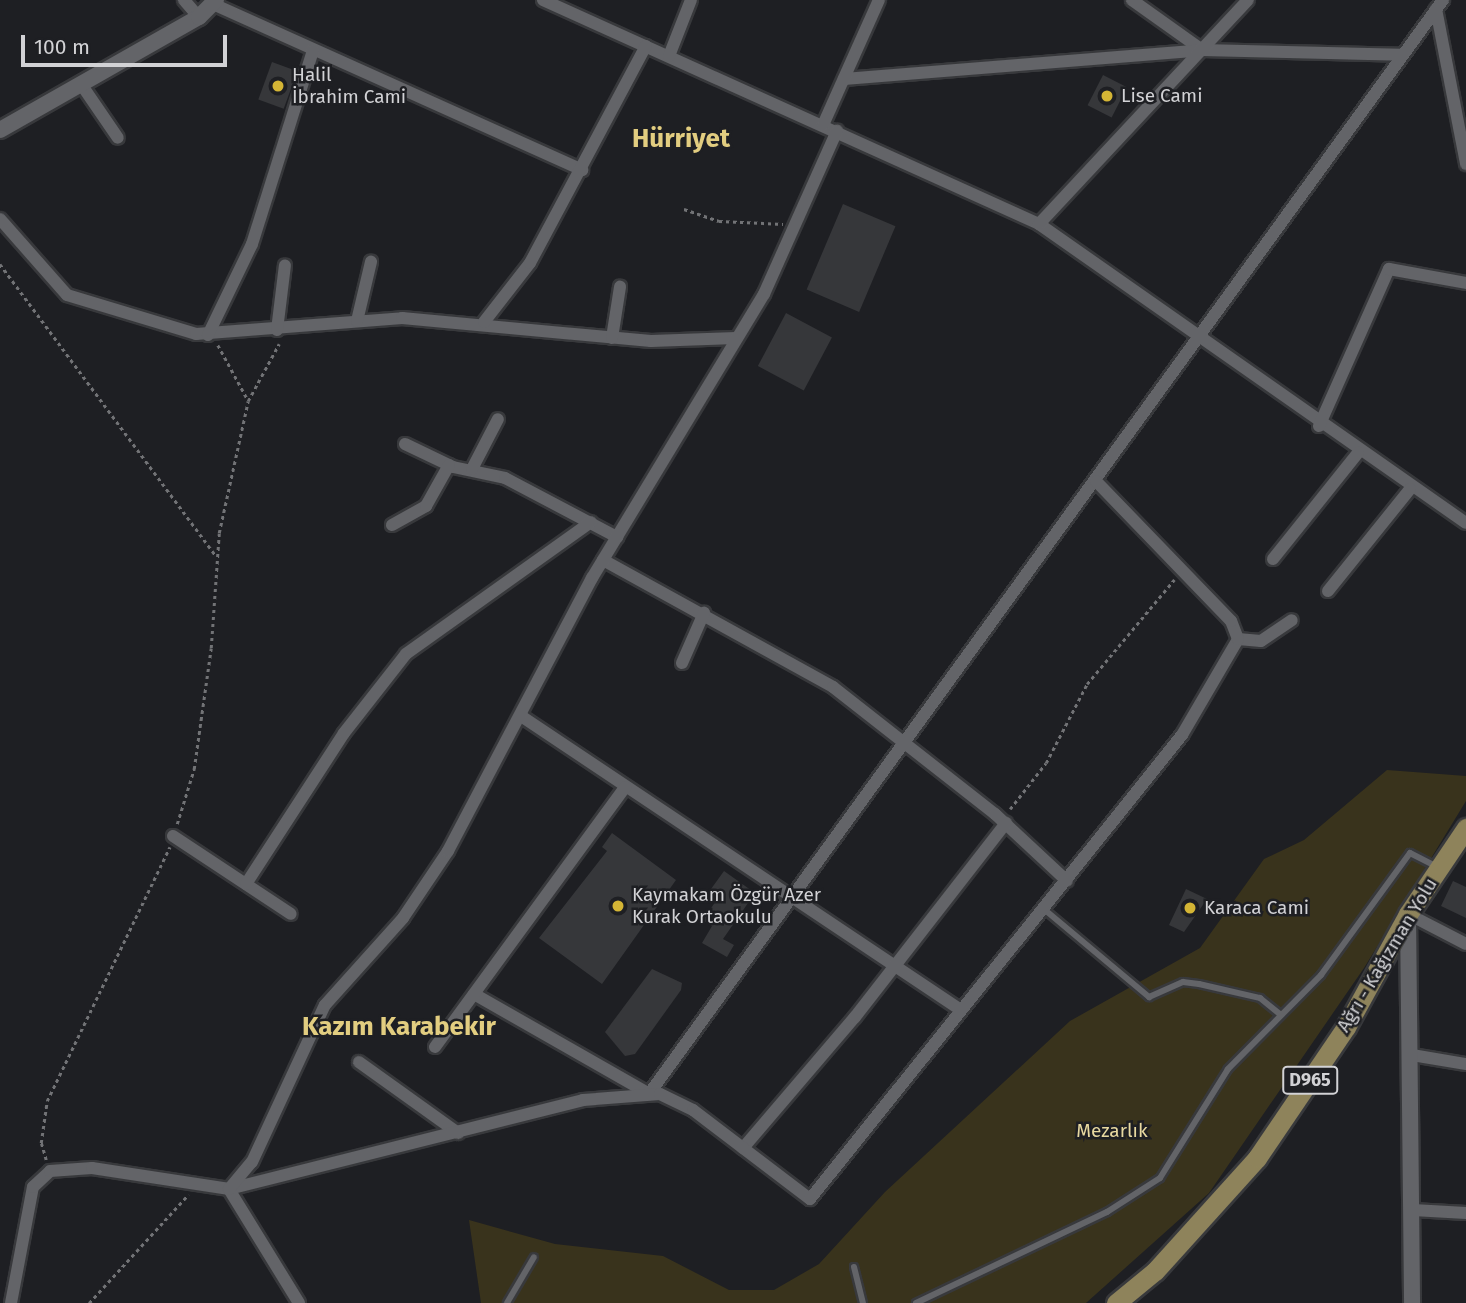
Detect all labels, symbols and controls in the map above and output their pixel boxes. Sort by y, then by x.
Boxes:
scale bar [24,21,231,65]
text: 100 m [34,34,90,60]
place label: Halil İbrahim Cami [292,64,406,108]
marker: Halil İbrahim Cami [270,78,286,94]
place label: Lise Cami [1121,85,1203,107]
marker: Lise Cami [1099,88,1115,104]
district label: Hürriyet [632,123,730,155]
street label: Ağrı - Kağızman Yolu [1332,874,1442,1036]
place label: Kaymakam Özgür Azer Kurak Ortaokulu [632,884,821,928]
place label: Karaca Cami [1204,897,1309,919]
marker: Kaymakam Özgür Azer Kurak Ortaokulu [610,898,626,914]
marker: Karaca Cami [1182,900,1198,916]
district label: Kazım Karabekir [302,1011,496,1043]
road number: D965 [1282,1065,1338,1094]
park label: Mezarlık [1076,1120,1148,1142]

